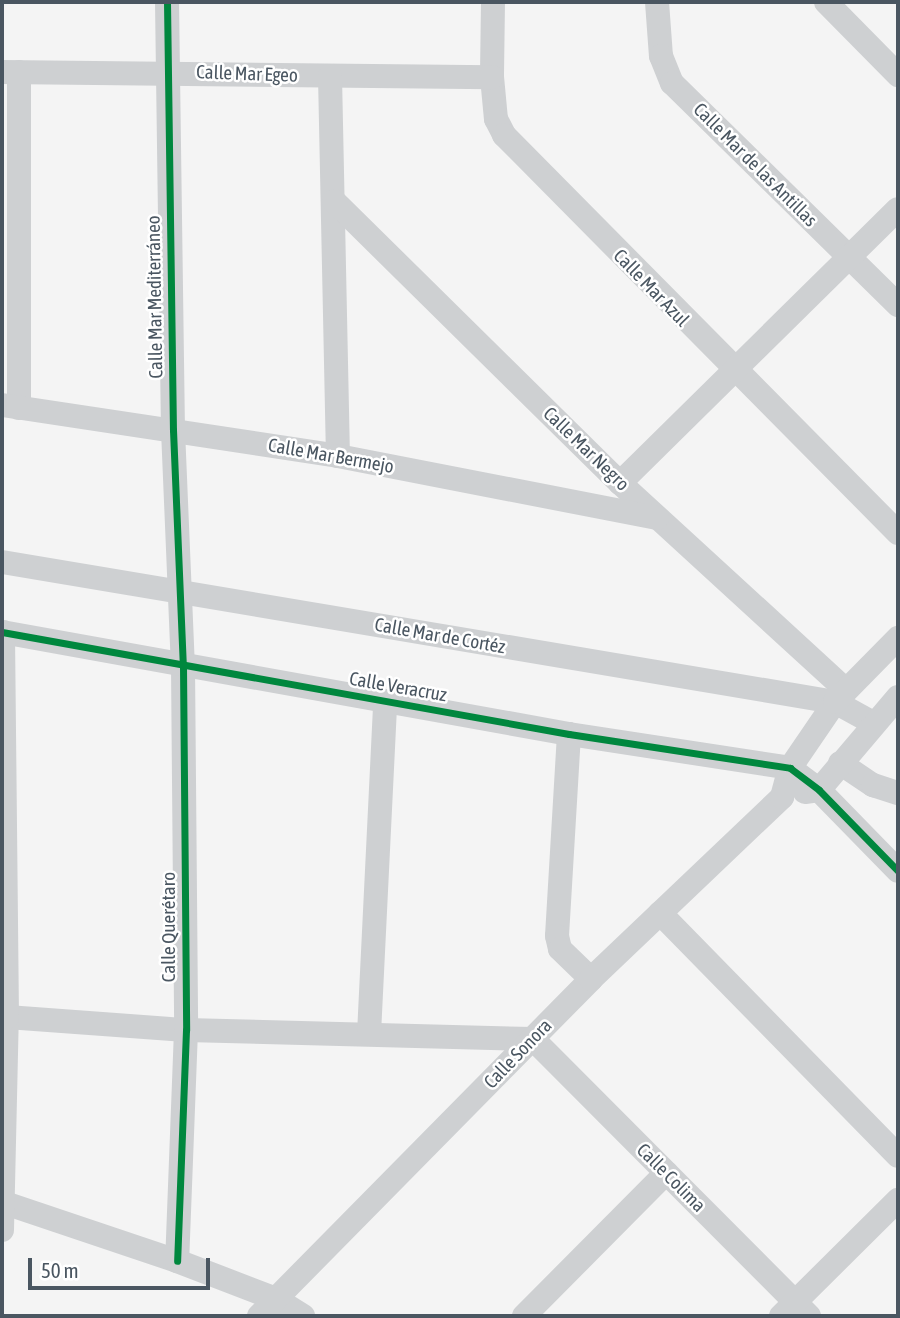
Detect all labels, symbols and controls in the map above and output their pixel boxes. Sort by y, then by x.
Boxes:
street label: Calle Mar Egeo [196,61,298,87]
street label: Calle Mar de las Antillas [688,98,822,232]
street label: Calle Mar Mediterráneo [142,215,168,379]
street label: Calle Mar Azul [609,245,693,331]
street label: Calle Mar Negro [538,402,634,496]
street label: Calle Mar Bermejo [266,434,396,478]
street label: Calle Mar de Cortéz [373,613,507,659]
street label: Calle Veracruz [347,667,449,707]
street label: Calle Querétaro [158,872,180,982]
street label: Calle Sonora [479,1015,557,1093]
street label: Calle Colima [632,1139,710,1217]
scale bar [32,1244,214,1288]
text: 50 m [41,1258,79,1282]

